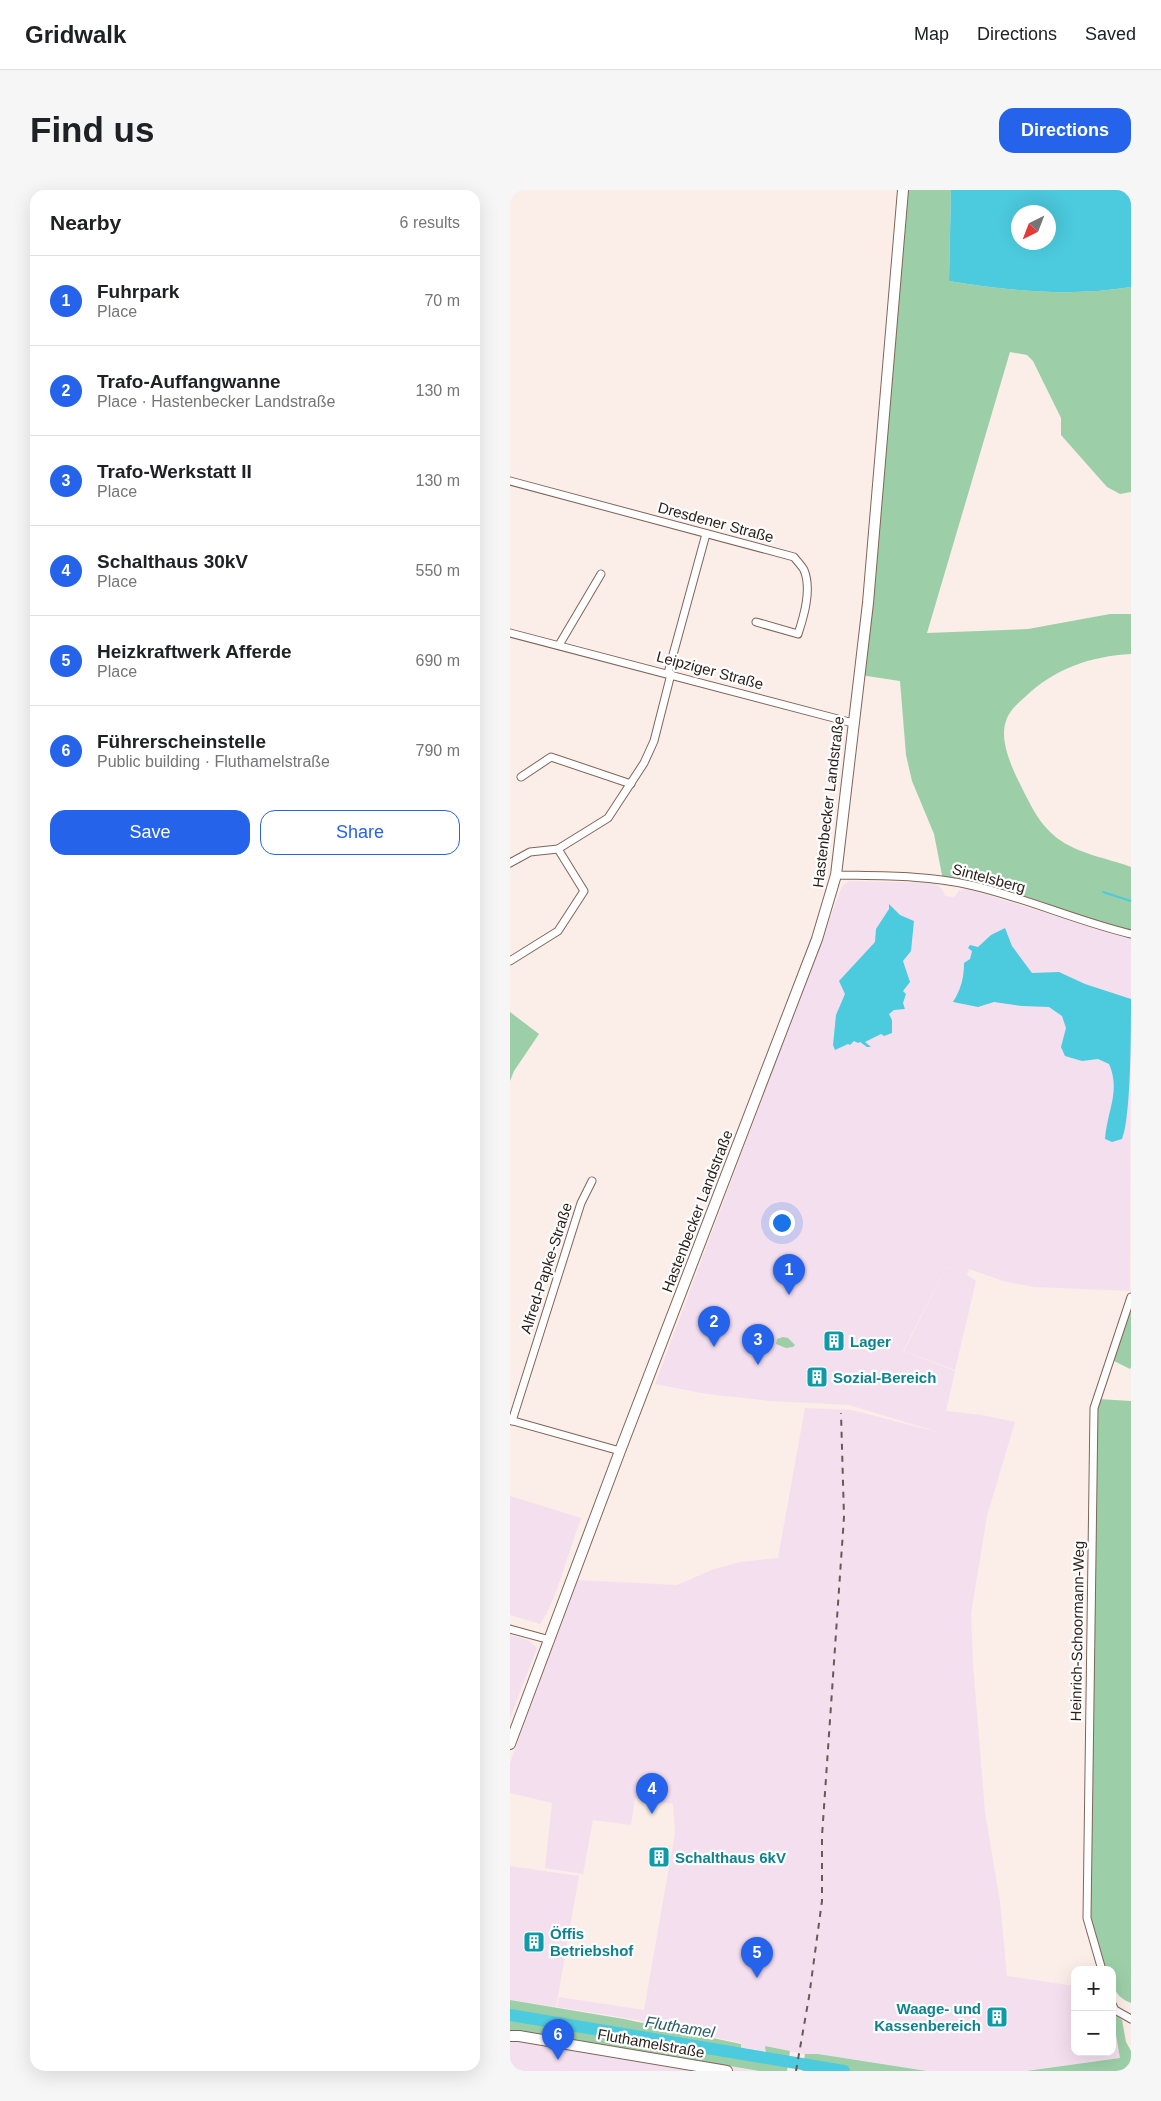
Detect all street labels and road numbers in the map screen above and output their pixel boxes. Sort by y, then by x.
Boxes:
street label: Dresdener Straße [656,498,776,546]
street label: Leipziger Straße [655,648,765,692]
street label: Hastenbecker Landstraße [809,715,847,889]
street label: Sintelsberg [951,860,1027,896]
street label: Hastenbecker Landstraße [658,1127,736,1295]
street label: Alfred-Papke-Straße [517,1200,575,1336]
street label: Heinrich-Schoormann-Weg [1067,1541,1087,1721]
street label: Fluthamelstraße [596,2025,706,2061]

